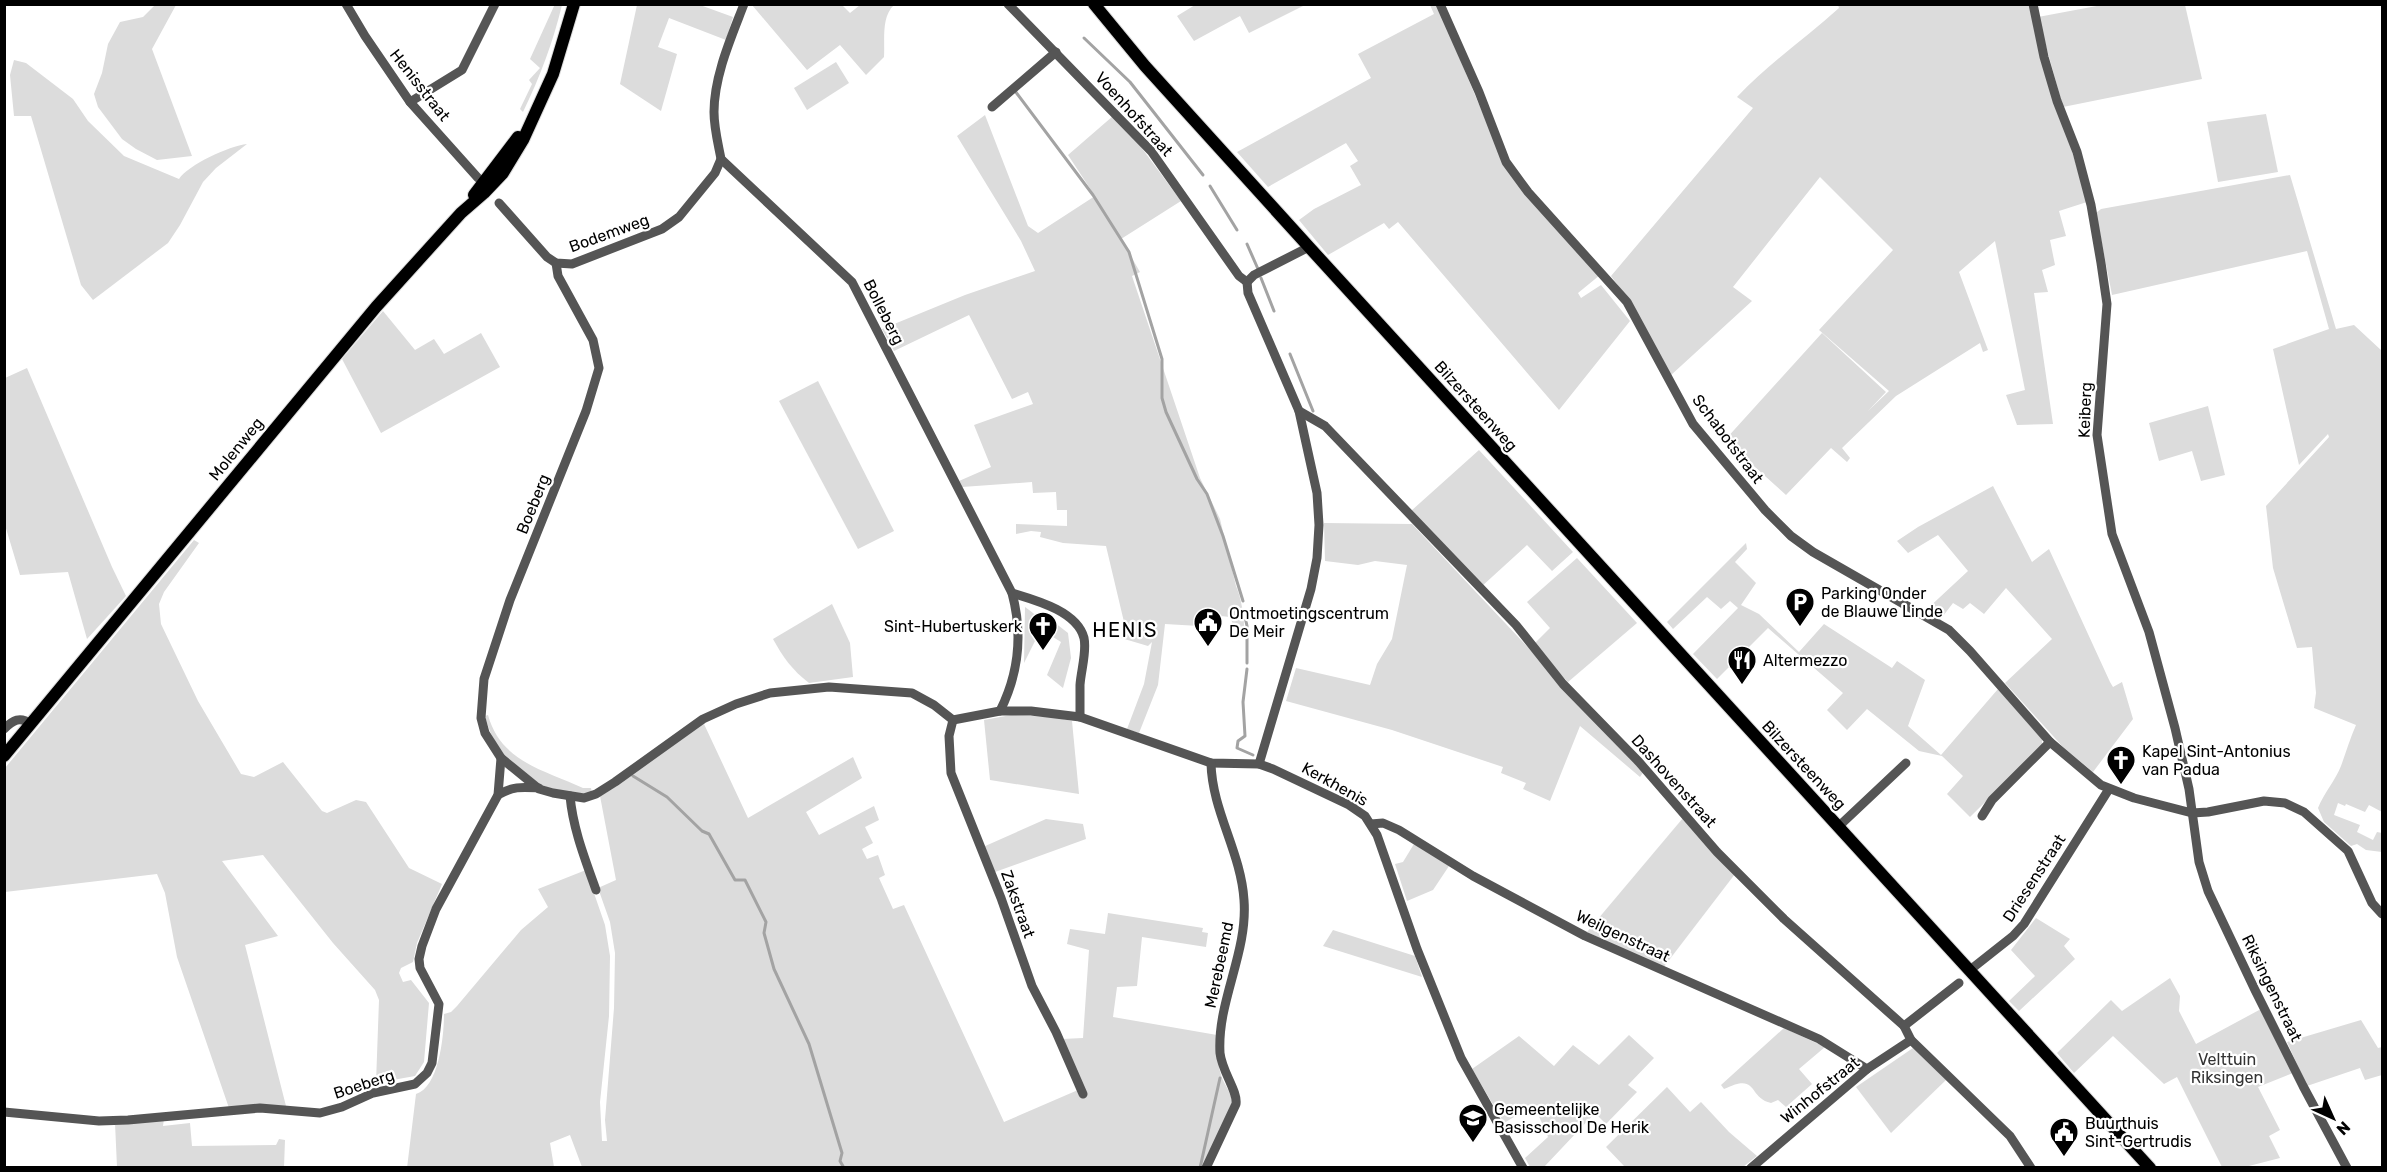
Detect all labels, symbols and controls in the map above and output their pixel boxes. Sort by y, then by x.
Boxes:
street label: Henisstraat [386,45,454,125]
street label: Voenhofstraat [1091,68,1177,160]
street label: Bodemweg [566,210,652,256]
street label: Bolleberg [860,276,908,348]
street label: Bilzersteenweg [1431,357,1521,455]
street label: Keiberg [2075,382,2095,438]
street label: Schabotstraat [1688,391,1768,487]
street label: Molenweg [205,414,267,484]
street label: Boeberg [512,471,554,537]
place label: Parking Onder de Blauwe Linde [1821,584,1943,621]
parking icon: Parking Onder de Blauwe Linde [1784,586,1816,628]
place label: Ontmoetingscentrum De Meir [1229,604,1389,641]
public building icon: Ontmoetingscentrum De Meir [1192,606,1224,648]
church icon: Sint-Hubertuskerk [1027,610,1059,652]
place label: Sint-Hubertuskerk [884,617,1023,636]
district label: HENIS [1092,618,1158,642]
restaurant icon: Altermezzo [1726,644,1758,686]
place label: Altermezzo [1763,651,1847,670]
street label: Bilzersteenweg [1758,717,1850,813]
street label: Dashovenstraat [1627,731,1721,831]
place label: Kapel Sint-Antonius van Padua [2142,742,2291,779]
church icon: Kapel Sint-Antonius van Padua [2105,744,2137,786]
street label: Kerkhenis [1299,758,1371,810]
street label: Driesenstraat [1999,830,2069,926]
street label: Zakstraat [997,868,1039,940]
street label: Weilgenstraat [1573,906,1673,966]
street label: Merebeemd [1201,920,1237,1010]
street label: Riksingenstraat [2238,931,2306,1045]
park label: Velttuin Riksingen [2191,1050,2263,1087]
street label: Winhofstraat [1777,1053,1863,1127]
street label: Boeberg [331,1065,397,1103]
north arrow [2303,1088,2363,1148]
place label: Gemeentelijke Basisschool De Herik [1494,1100,1650,1137]
school or university icon: Gemeentelijke Basisschool De Herik [1457,1102,1489,1144]
place label: Buurthuis Sint-Gertrudis [2085,1114,2192,1151]
public building icon: Buurthuis Sint-Gertrudis [2048,1116,2080,1158]
text: N [2332,1117,2354,1139]

